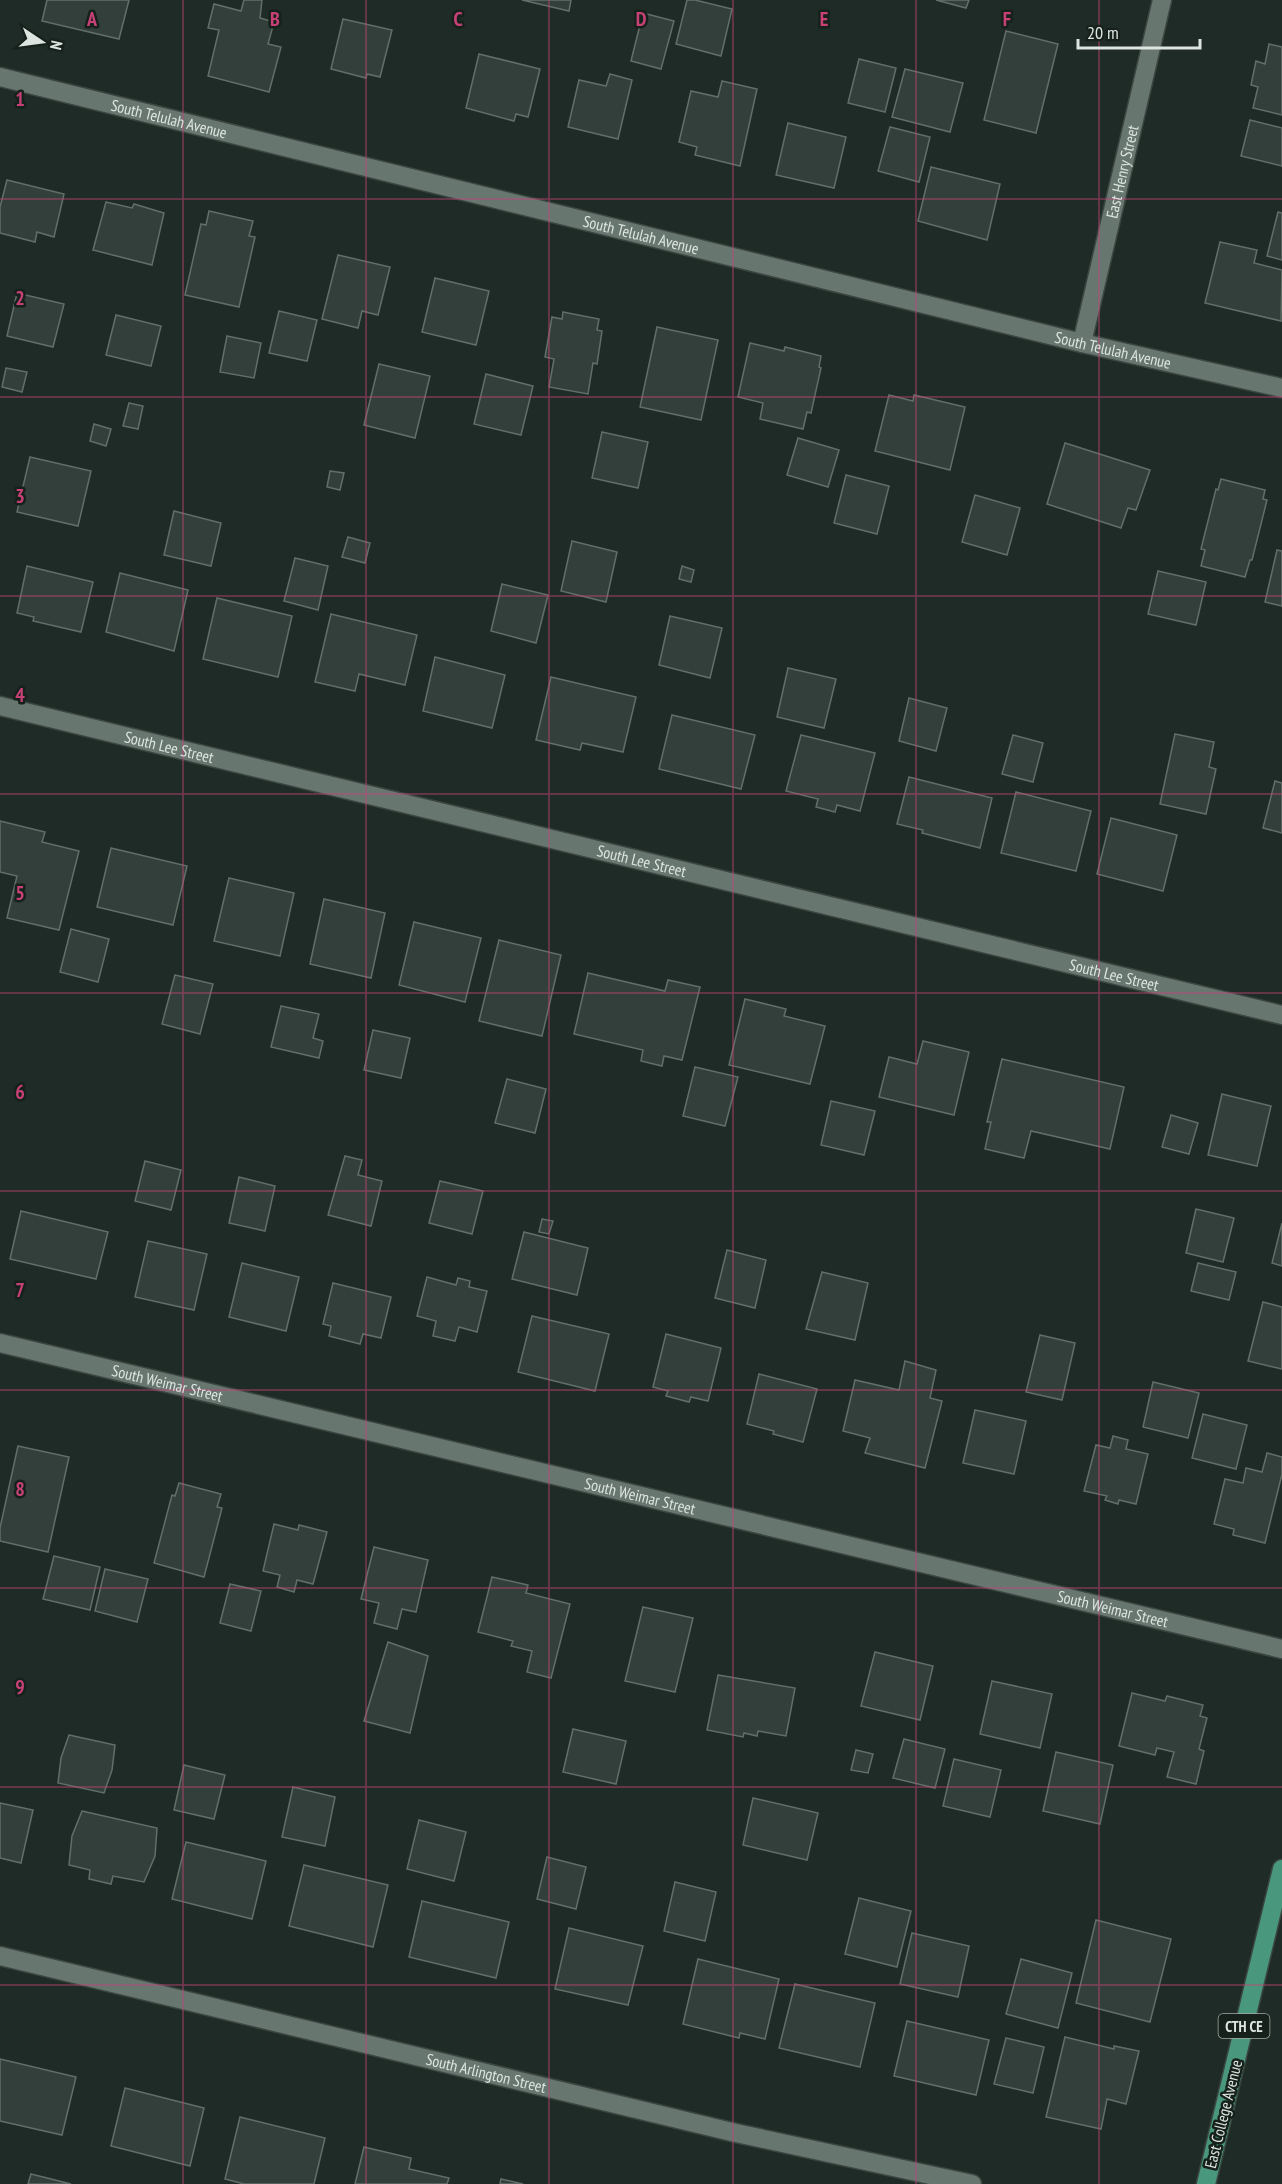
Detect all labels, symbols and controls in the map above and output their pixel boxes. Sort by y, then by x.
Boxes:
text: A [86,6,98,32]
text: B [270,6,280,32]
text: C [453,6,463,32]
text: D [636,6,647,32]
text: E [820,6,828,32]
text: F [1003,6,1011,32]
north arrow [12,12,72,72]
scale bar [1078,12,1200,50]
text: 20 m [1087,21,1119,44]
text: N [46,39,67,52]
text: 1 [15,86,25,112]
street label: South Telulah Avenue [109,95,229,142]
street label: East Henry Street [1101,122,1143,220]
street label: South Telulah Avenue [581,211,701,258]
text: 2 [15,285,25,311]
street label: South Telulah Avenue [1053,327,1173,373]
text: 3 [15,483,25,509]
text: 4 [15,682,25,708]
street label: South Lee Street [122,726,216,767]
street label: South Lee Street [595,840,689,881]
text: 5 [15,880,25,906]
street label: South Lee Street [1067,954,1161,995]
text: 6 [15,1079,25,1105]
text: 7 [15,1277,25,1303]
street label: South Weimar Street [110,1360,225,1406]
street label: South Weimar Street [583,1473,698,1519]
text: 8 [15,1476,25,1502]
street label: South Weimar Street [1055,1586,1171,1632]
text: 9 [15,1674,25,1700]
road number: CTH CE [1218,2014,1270,2038]
street label: South Arlington Street [424,2049,549,2097]
street label: East College Avenue [1200,2058,1246,2170]

